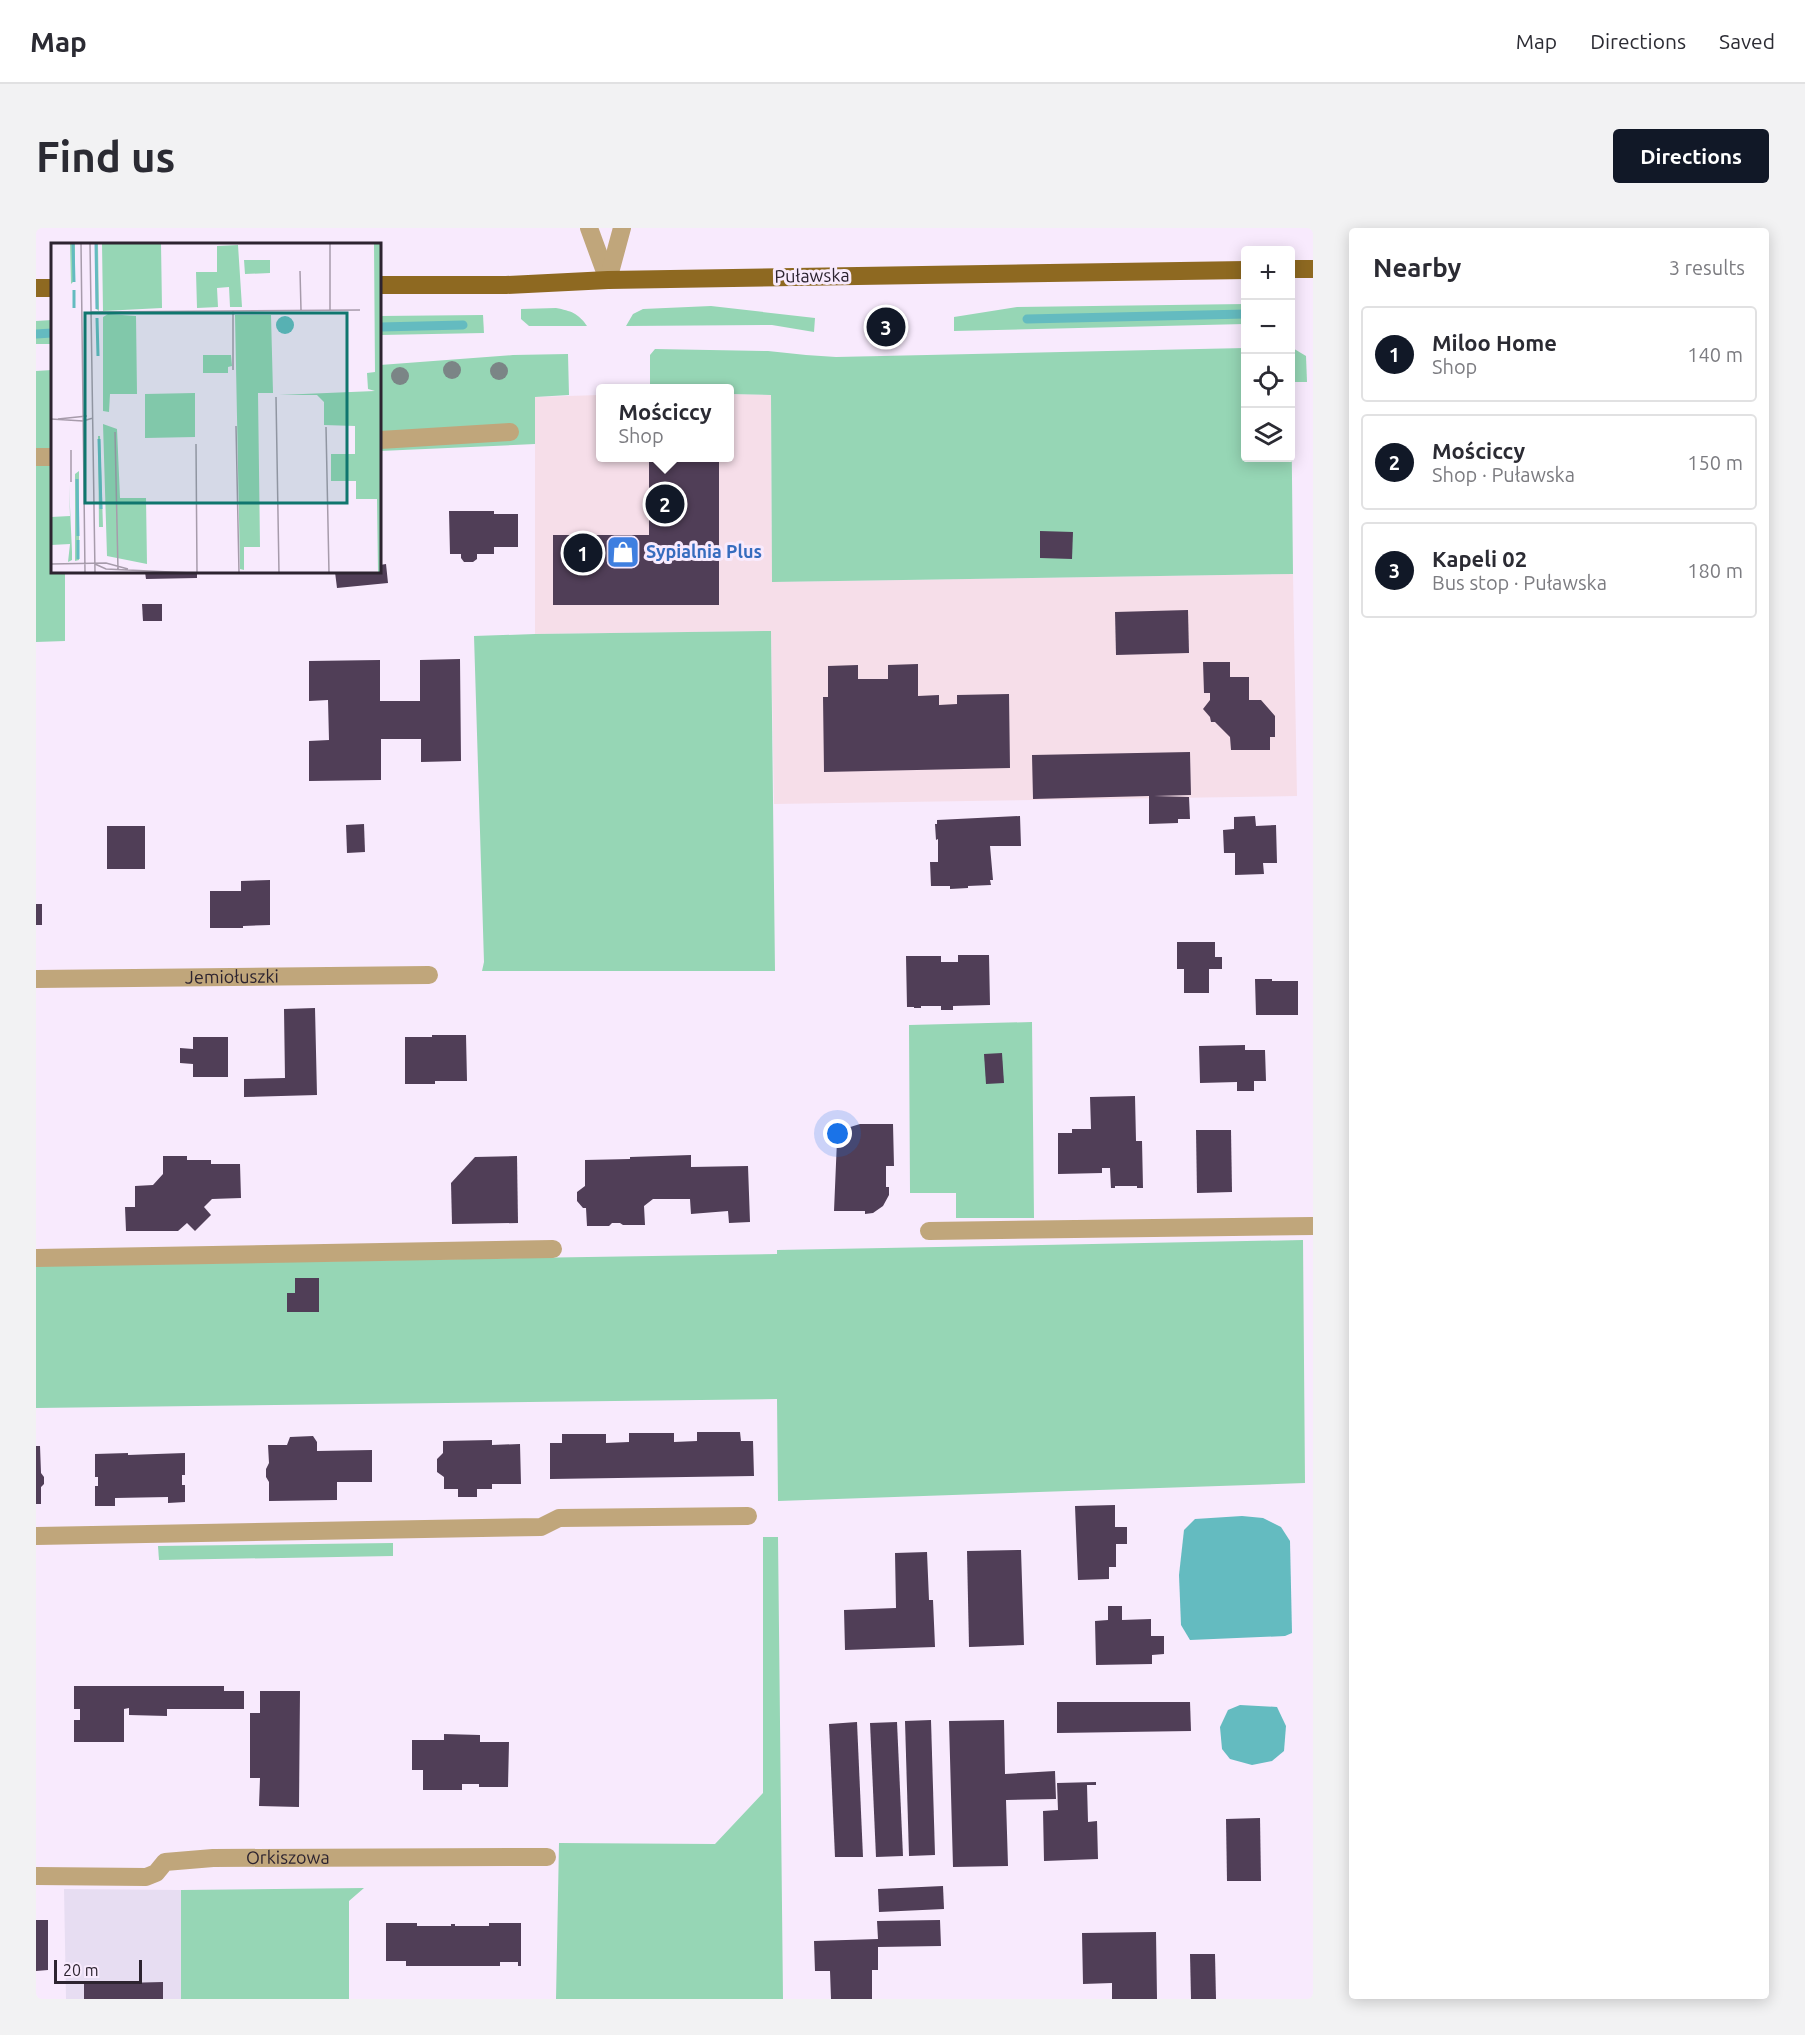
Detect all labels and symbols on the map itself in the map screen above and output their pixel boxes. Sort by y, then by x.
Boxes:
inset map [51,243,381,573]
street label: Puławska [774,264,850,286]
pin: 3 [866,304,906,350]
pin: 2 [646,482,684,526]
pin: 1 [564,530,602,576]
shop icon: Sypialnia Plus [605,534,641,570]
place label: Sypialnia Plus [646,541,762,561]
street label: Jemiołuszki [185,966,279,986]
your location [823,1119,852,1148]
street label: Orkiszowa [246,1847,330,1867]
scale bar [54,1957,142,1984]

